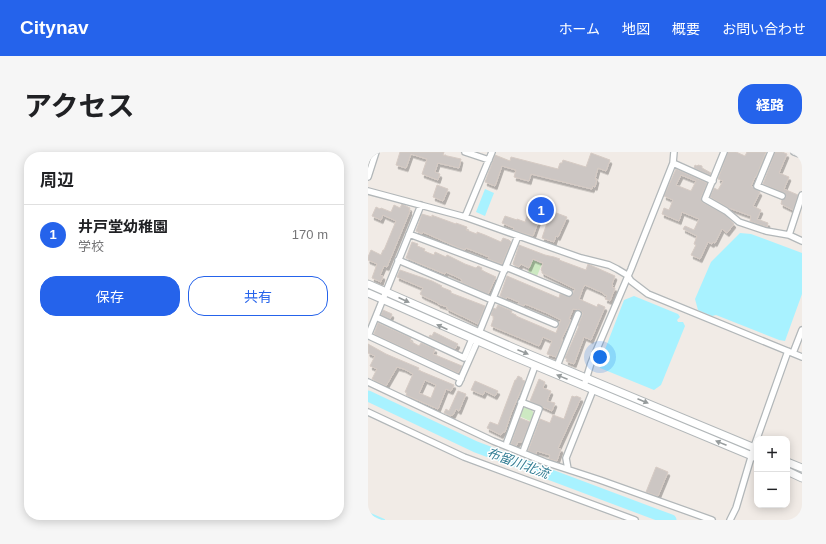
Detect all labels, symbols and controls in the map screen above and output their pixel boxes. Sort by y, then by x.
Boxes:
text: Citynav [20,17,89,38]
text: ホーム [558,21,600,37]
text: 地図 [622,21,650,37]
text: 概要 [672,21,700,37]
text: お問い合わせ [722,21,806,37]
button: 経路 [738,84,802,124]
text: アクセス [24,91,135,122]
text: 周辺 [40,171,74,190]
pin: 1 [528,195,554,225]
text: 井戸堂幼稚園 [78,218,168,235]
text: 1 [49,227,57,242]
text: 170 m [292,227,328,242]
text: 学校 [78,239,104,254]
button: 保存 [40,276,180,316]
button: 共有 [188,276,328,316]
one-way arrow [398,297,409,303]
one-way arrow [436,323,448,329]
your location [590,347,610,367]
one-way arrow [517,348,529,355]
one-way arrow [556,374,568,380]
one-way arrow [638,399,650,405]
map controls [754,436,790,508]
button: + [754,436,790,472]
one-way arrow [715,440,727,446]
water label: 布留川北流 [485,445,553,482]
button: − [754,472,790,508]

